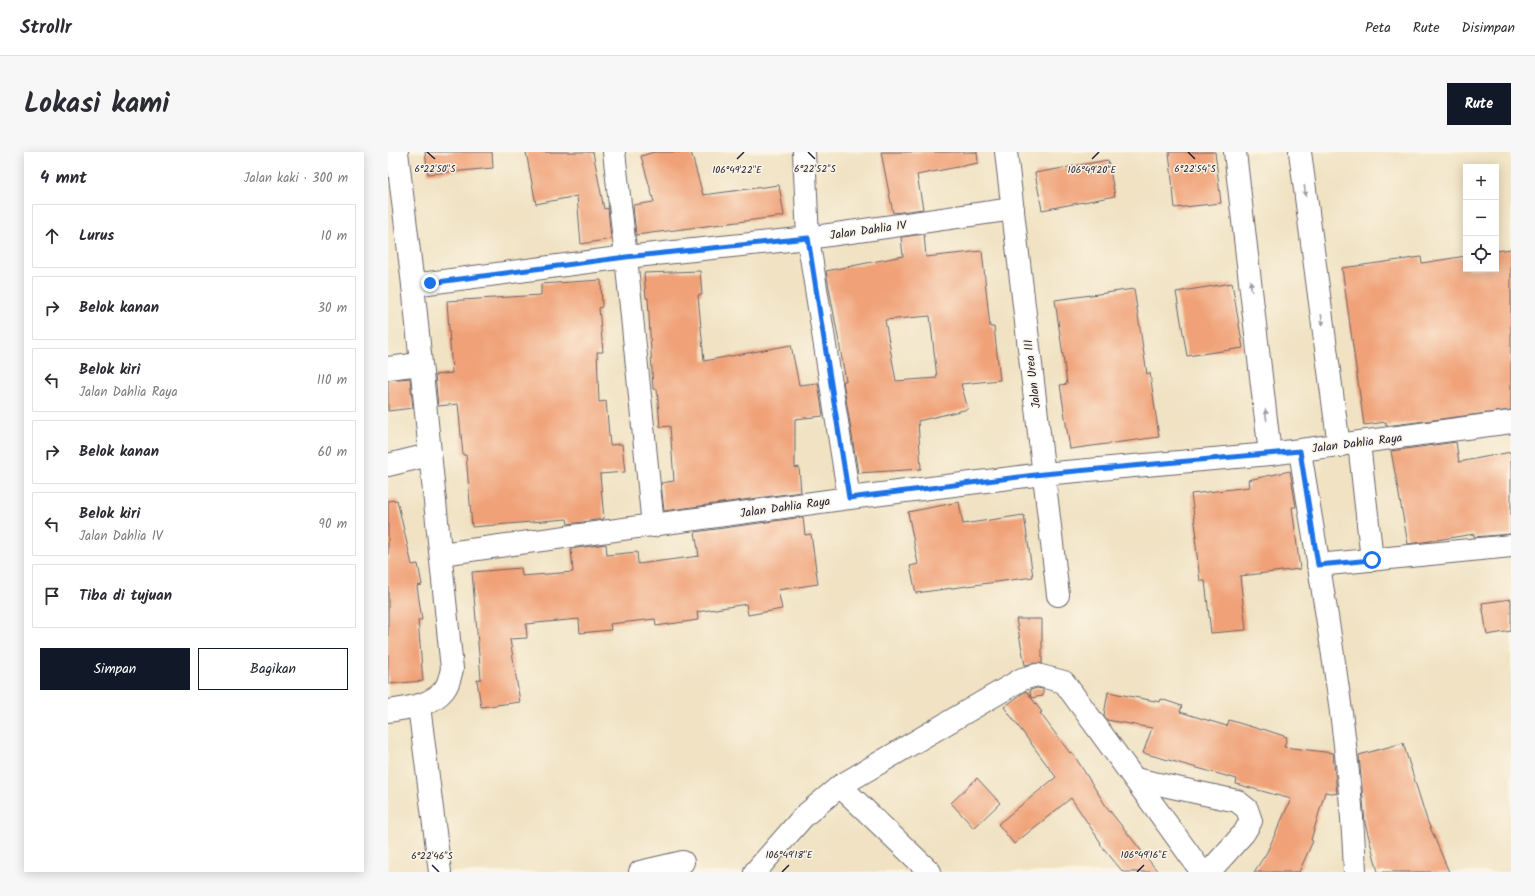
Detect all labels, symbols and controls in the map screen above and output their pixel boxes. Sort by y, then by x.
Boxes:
text: Strollr [20,13,72,43]
text: Peta [1365,17,1391,39]
text: Rute [1413,17,1439,39]
text: Disimpan [1461,17,1515,39]
text: Lokasi kami [24,82,170,127]
button: Rute [1447,83,1511,125]
text: 6°22'50"S [414,161,456,177]
text: 6°22'52"S [794,161,837,177]
text: 6°22'54"S [1174,161,1216,177]
text: 106°49'22"E [712,162,763,178]
text: 106°49'20"E [1068,162,1118,178]
map controls [1463,164,1499,272]
button: + [1463,164,1499,200]
text: 4 mnt [40,165,87,192]
text: Jalan kaki · 300 m [244,168,348,189]
one-way arrow [1302,185,1308,197]
button: − [1463,200,1499,236]
street label: Jalan Dahlia IV [829,215,909,245]
text: Lurus [79,224,114,248]
icon: ahead [41,225,63,247]
text: 10 m [321,226,347,247]
button: locate [1463,236,1499,272]
route end [421,274,439,292]
one-way arrow [1247,280,1254,292]
text: Belok kanan [79,296,159,320]
icon: right [41,297,63,319]
text: 30 m [318,298,347,319]
one-way arrow [1319,314,1325,326]
street label: Jalan Urea III [1019,338,1046,409]
text: Belok kiri [79,358,140,382]
icon: left [41,369,63,391]
text: 110 m [317,370,347,391]
text: Jalan Dahlia Raya [79,382,178,403]
one-way arrow [1263,409,1269,421]
street label: Jalan Dahlia Raya [1311,428,1404,458]
text: Belok kanan [79,440,159,464]
icon: right [41,441,63,463]
text: 60 m [318,442,347,463]
street label: Jalan Dahlia Raya [739,492,832,523]
text: Belok kiri [79,502,140,526]
icon: left [41,513,63,535]
text: 90 m [319,514,347,535]
text: Jalan Dahlia IV [79,526,163,547]
route start [1363,551,1381,569]
text: Tiba di tujuan [79,584,172,608]
icon: arrive [41,585,63,607]
button: Simpan [40,648,190,690]
button: Bagikan [198,648,348,690]
text: 106°49'18"E [765,847,814,863]
text: 106°49'16"E [1121,847,1169,863]
text: 6°22'46"S [411,848,454,864]

